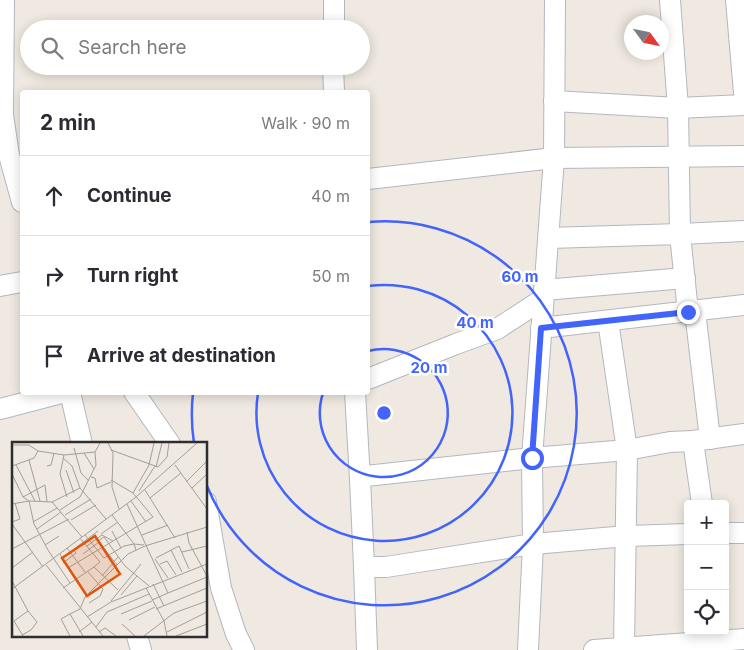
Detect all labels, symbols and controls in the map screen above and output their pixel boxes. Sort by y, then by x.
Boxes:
north arrow [624,15,669,60]
search box [20,20,370,75]
icon: search [38,34,66,62]
text: Search here [78,36,187,59]
text: 2 min [40,110,96,135]
text: Walk · 90 m [261,113,350,133]
icon: ahead [40,182,68,210]
text: Continue [87,184,172,207]
text: 40 m [311,186,350,206]
icon: right [40,262,68,290]
text: Turn right [87,264,178,287]
text: 50 m [312,266,350,286]
text: 60 m [501,267,539,286]
route end [677,301,700,324]
text: 40 m [456,313,494,332]
icon: arrive [40,342,68,370]
text: Arrive at destination [87,344,276,367]
text: 20 m [411,358,447,377]
centre of rings [375,404,393,422]
inset map [12,442,208,638]
route start [521,447,544,470]
map controls [684,500,729,635]
button: + [684,500,729,545]
button: − [684,545,729,590]
button: locate [684,590,729,635]

